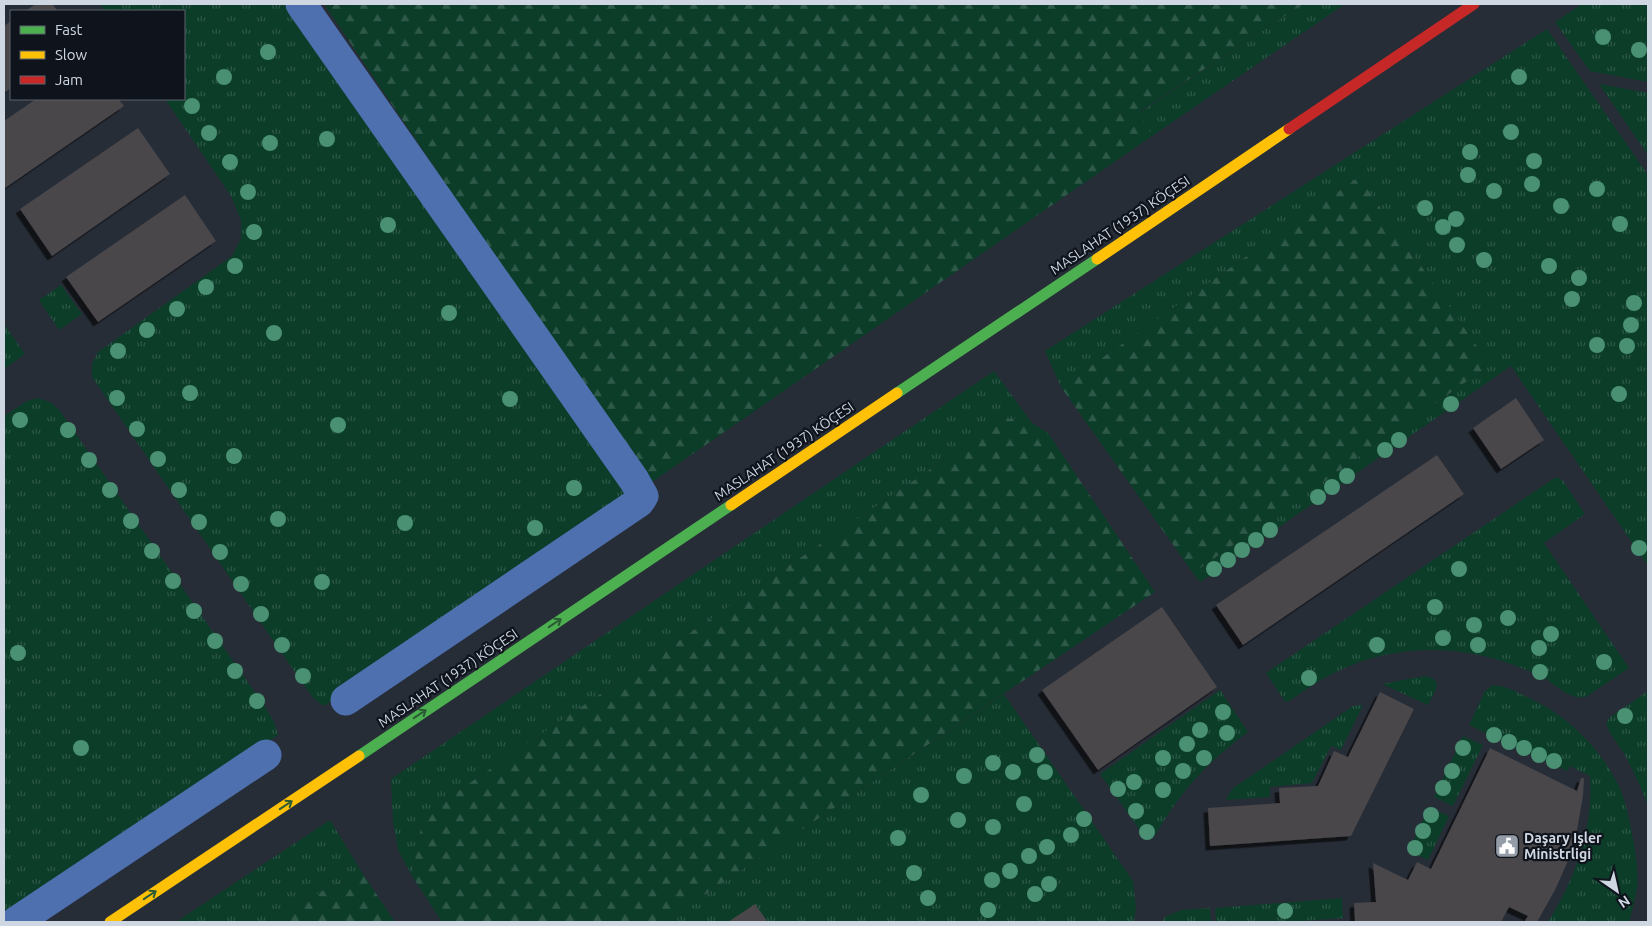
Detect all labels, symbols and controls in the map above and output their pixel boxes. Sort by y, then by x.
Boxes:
legend [10,10,185,100]
text: Fast [55,21,83,38]
text: Slow [55,46,88,63]
text: Jam [55,71,83,88]
street label: MASLAHAT (1937) KÖÇESI [1047,172,1193,278]
street label: MASLAHAT (1937) KÖÇESI [711,398,857,504]
one-way arrow [548,618,562,629]
street label: MASLAHAT (1937) KÖÇESI [375,625,521,731]
one-way arrow [413,709,427,719]
one-way arrow [278,800,292,810]
place label: Daşary Işler Ministrligi [1524,830,1602,862]
public building icon: Daşary Işler Ministrligi [1494,833,1520,859]
north arrow [1592,866,1642,916]
one-way arrow [143,890,157,900]
text: N [1615,892,1633,911]

